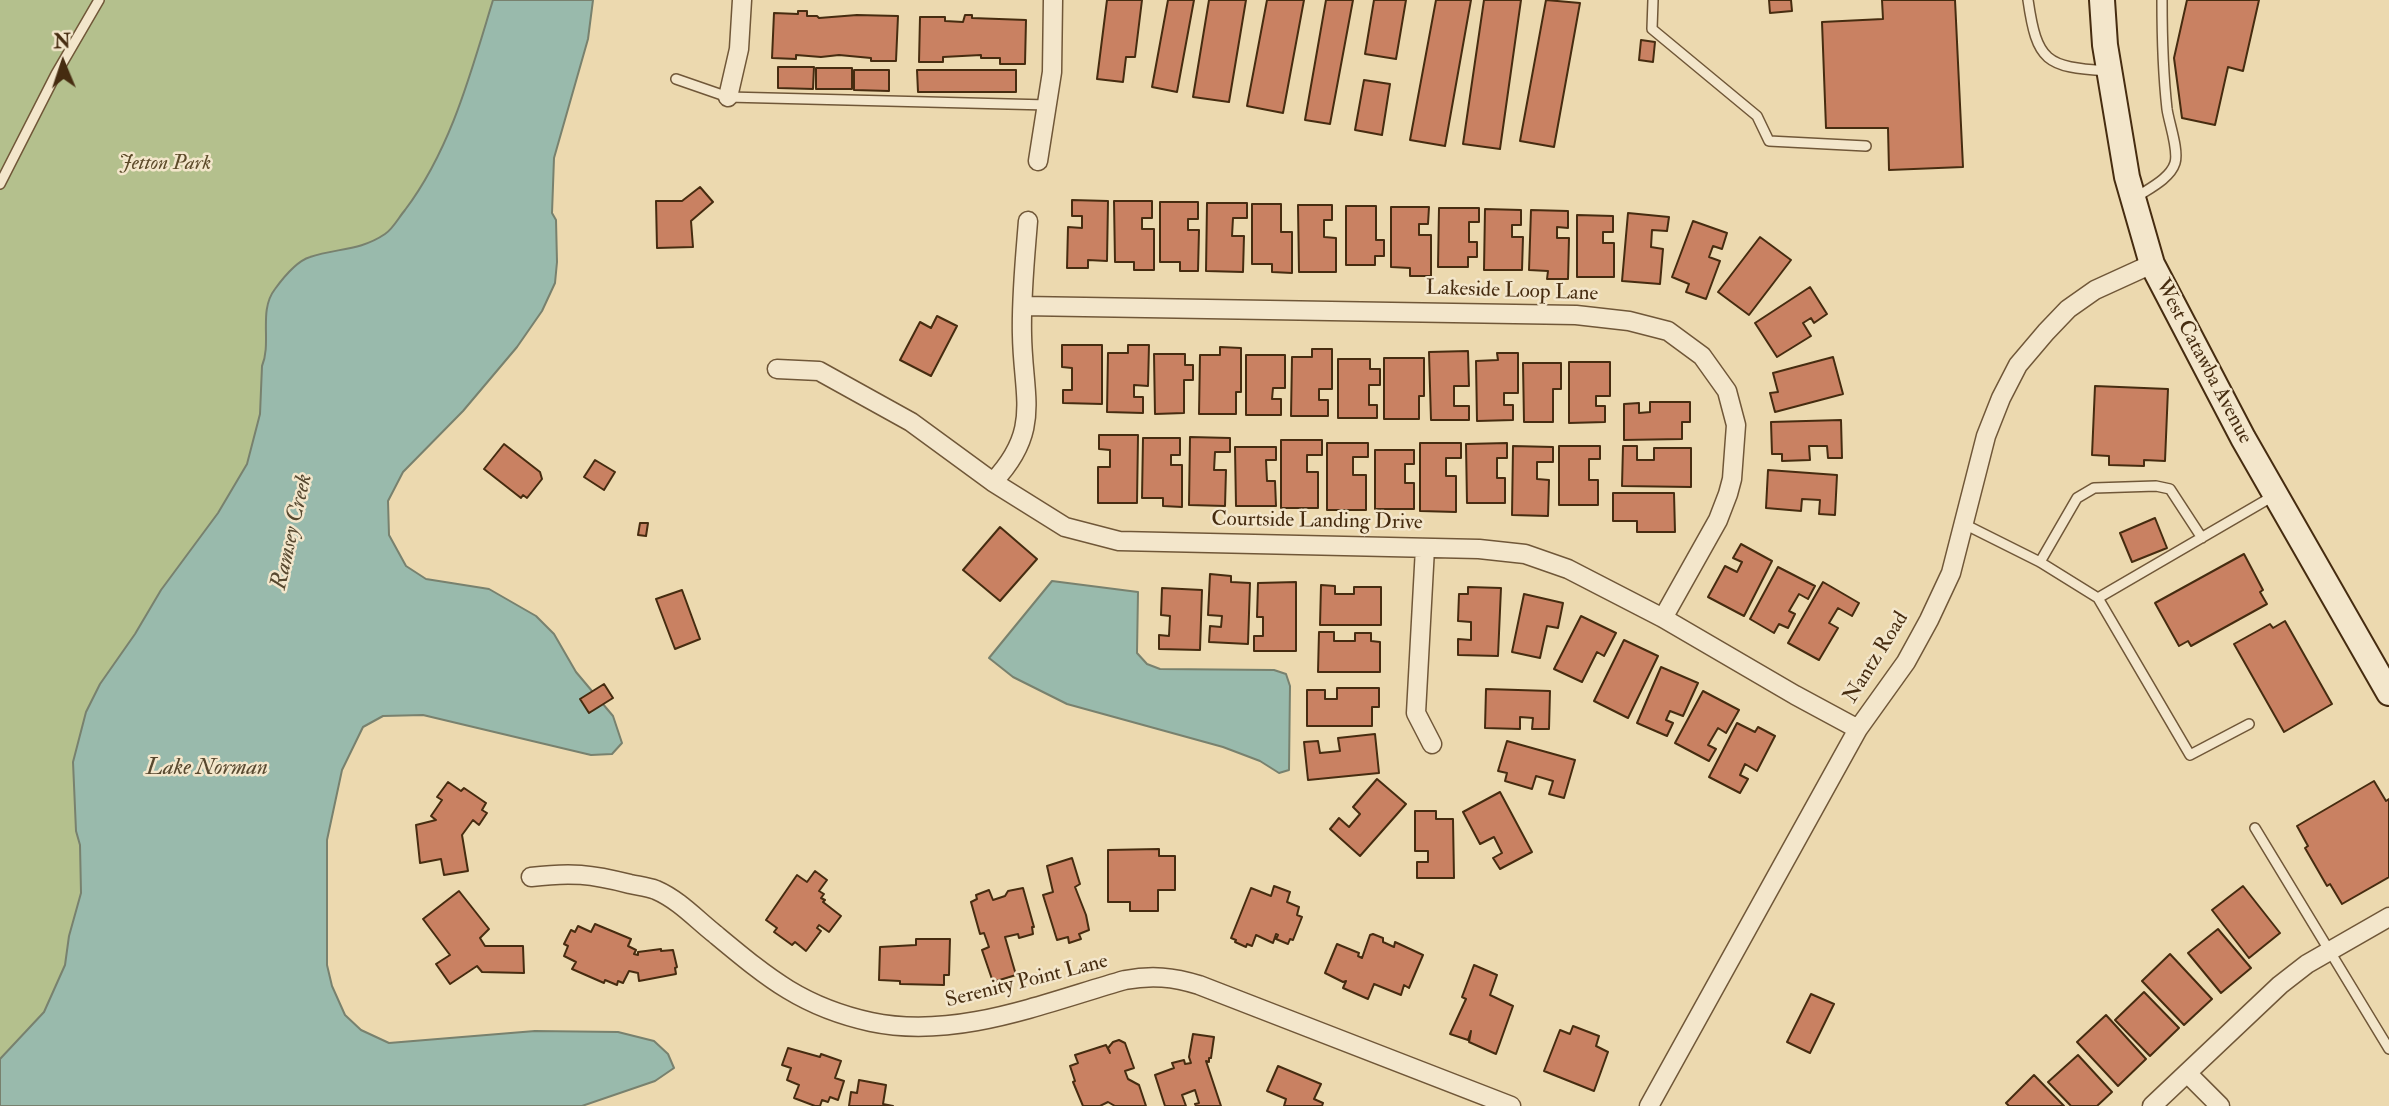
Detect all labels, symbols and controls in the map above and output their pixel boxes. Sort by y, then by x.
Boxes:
north arrow [28,28,98,98]
text: N [53,30,71,54]
park label: Jetton Park [119,151,211,177]
street label: West Catawba Avenue [2149,275,2257,449]
street label: Lakeside Loop Lane [1425,276,1599,308]
water label: Ramsey Creek [266,472,320,592]
street label: Courtside Landing Drive [1211,508,1423,536]
street label: Nantz Road [1839,608,1915,708]
water label: Lake Norman [146,755,268,783]
street label: Serenity Point Lane [943,950,1111,1014]

